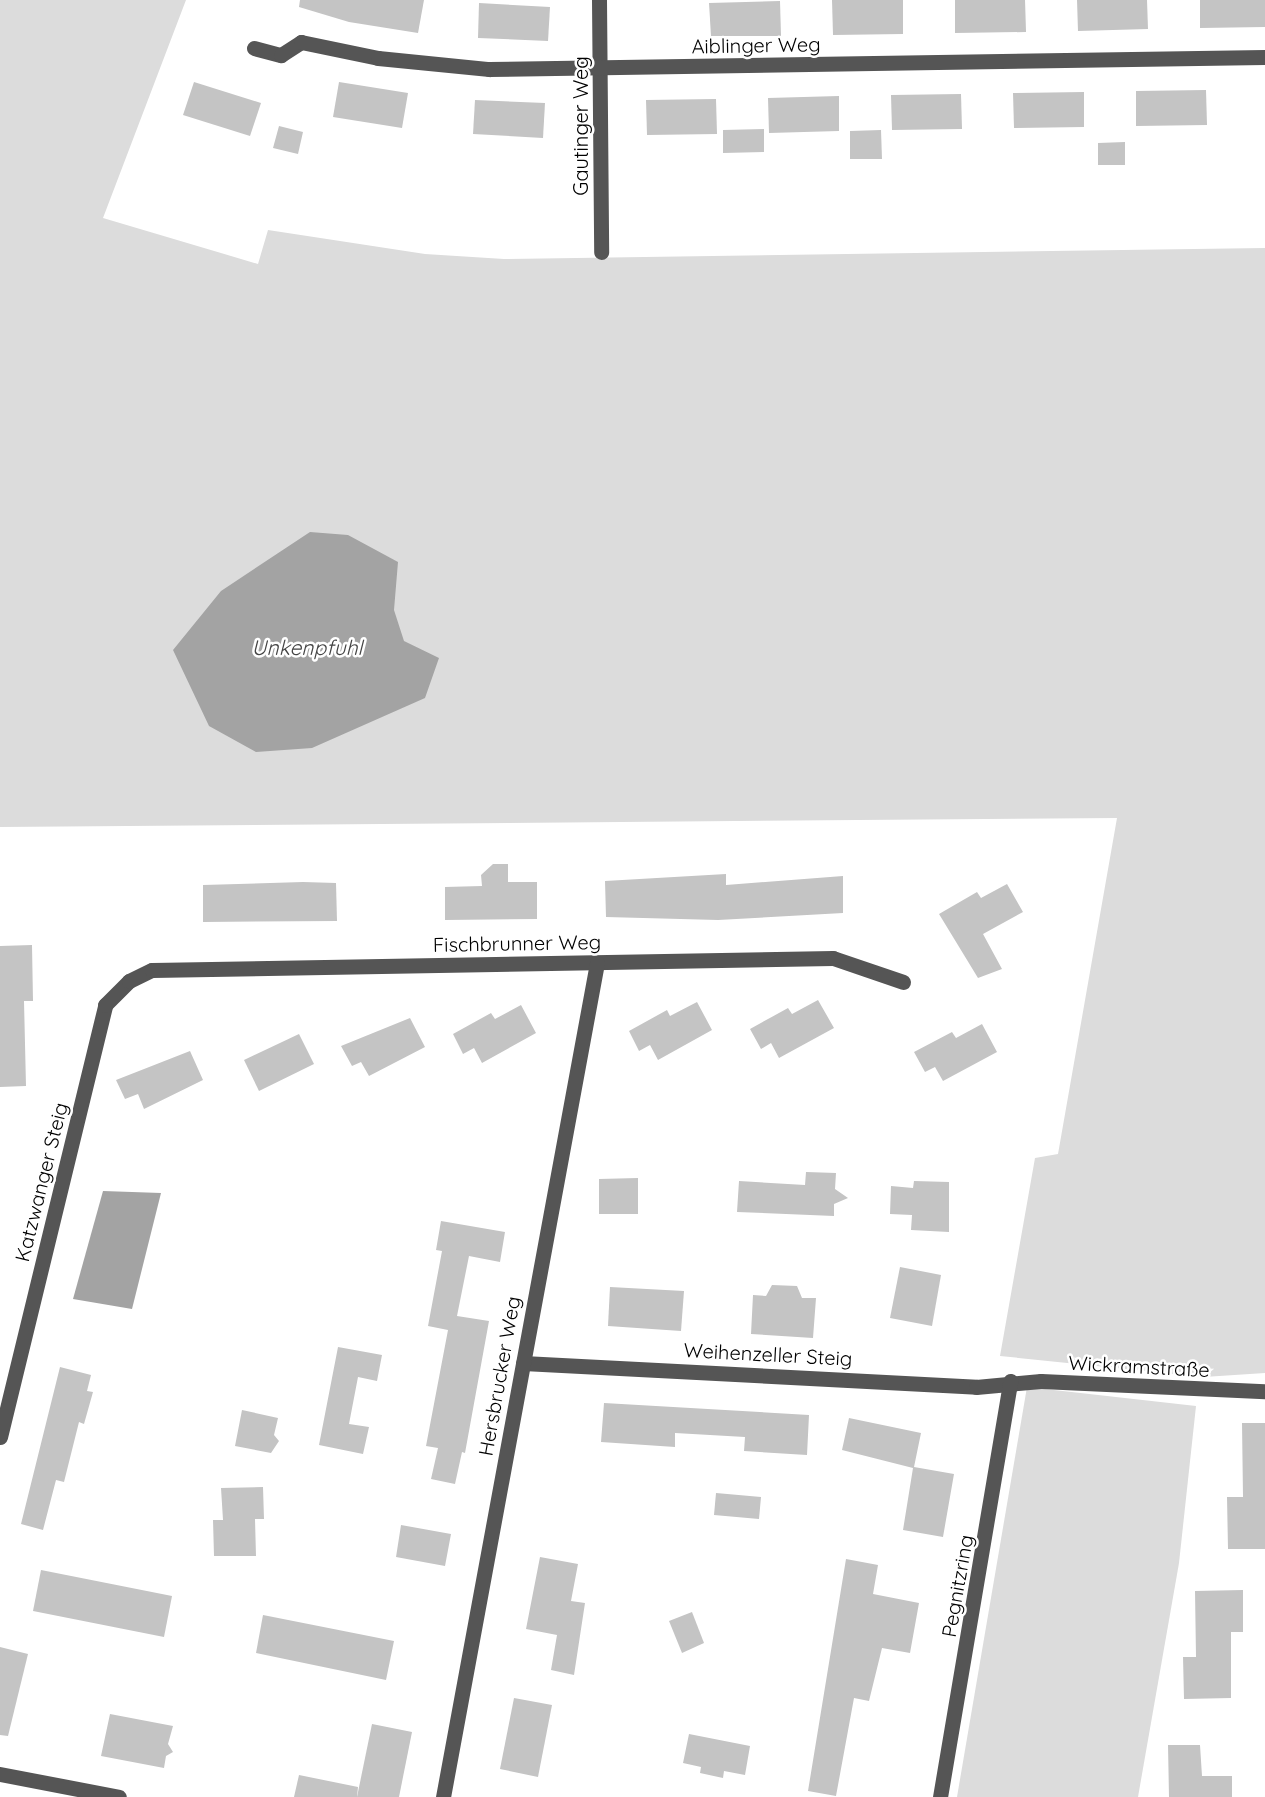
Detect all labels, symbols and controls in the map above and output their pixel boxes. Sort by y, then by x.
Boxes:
street label: Aiblinger Weg [691,32,821,58]
street label: Gautinger Weg [568,56,592,196]
water label: Unkenpfuhl [252,634,362,660]
street label: Fischbrunner Weg [433,930,601,956]
street label: Katzwanger Steig [10,1100,72,1264]
street label: Hersbrucker Weg [473,1294,525,1458]
street label: Weihenzeller Steig [683,1338,853,1370]
street label: Wickramstraße [1068,1350,1210,1382]
street label: Pegnitzring [936,1533,978,1639]

